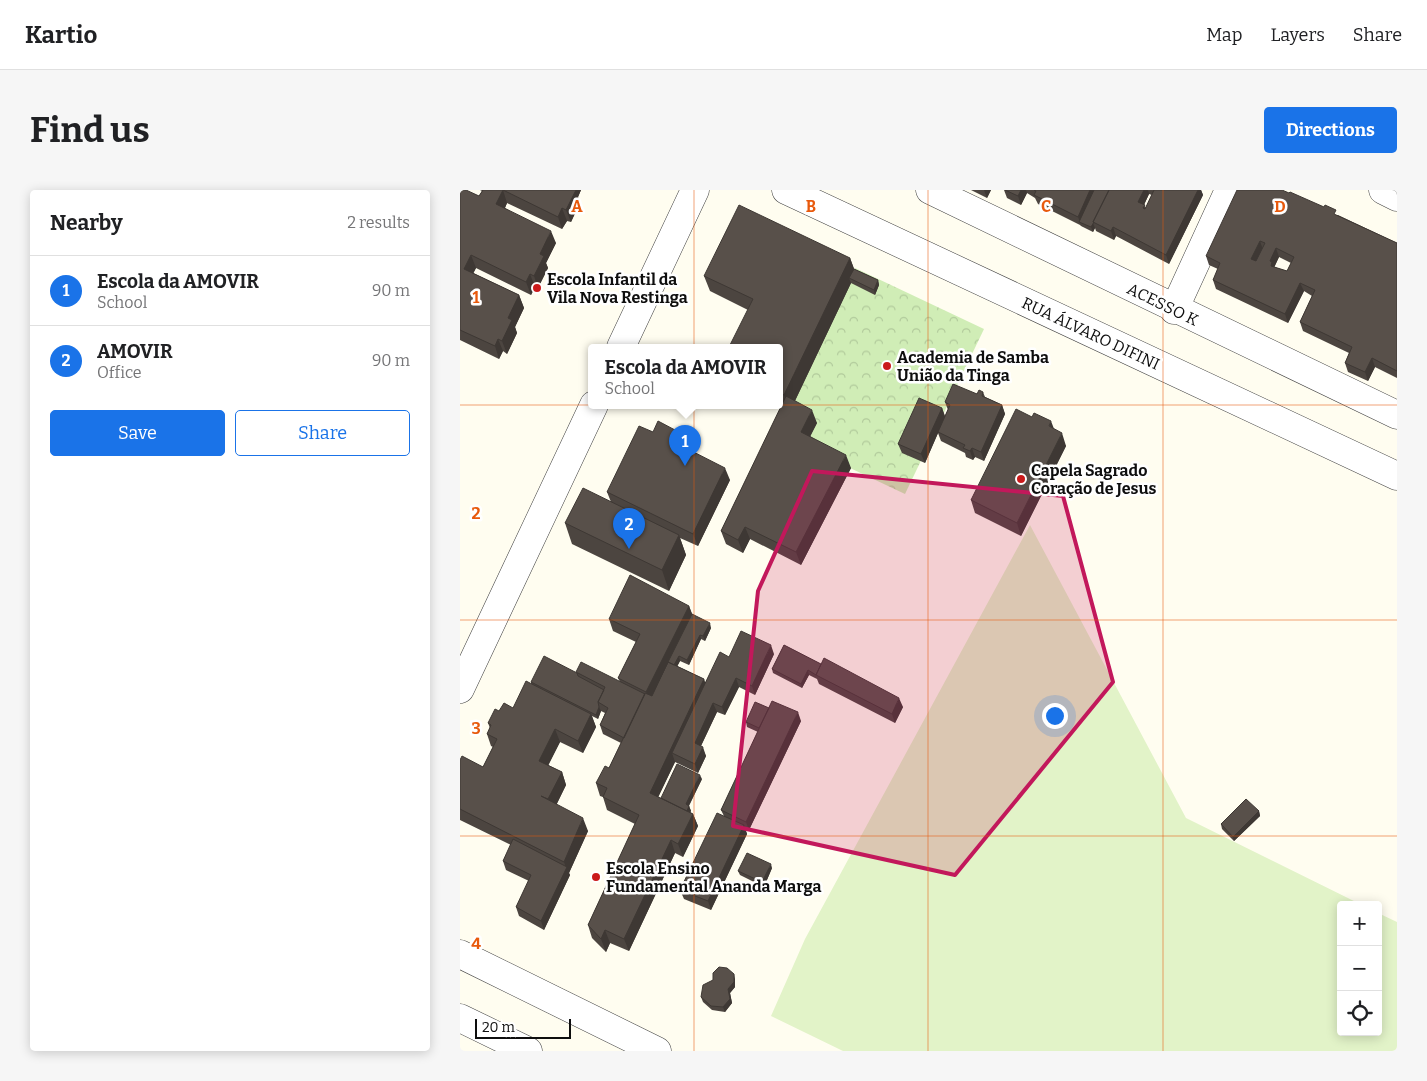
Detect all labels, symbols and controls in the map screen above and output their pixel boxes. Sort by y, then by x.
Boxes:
text: Kartio [25,21,97,49]
text: Map [1206,24,1242,46]
text: Layers [1270,24,1325,46]
text: Share [1353,24,1402,46]
button: Directions [1264,107,1397,153]
text: Find us [30,109,150,151]
text: A [571,197,583,216]
text: B [806,197,816,216]
text: C [1041,197,1051,216]
text: D [1274,197,1286,216]
text: Nearby [50,210,123,236]
text: 2 results [347,213,410,232]
text: Escola da AMOVIR [97,270,259,293]
place label: Escola Infantil da Vila Nova Restinga [547,270,688,307]
street label: ACESSO K [1124,279,1202,330]
text: 1 [63,281,69,300]
text: 90 m [372,281,410,300]
marker: Escola Infantil da Vila Nova Restinga [531,282,543,294]
text: 1 [473,288,480,307]
street label: RUA ÁLVARO DIFINI [1019,292,1163,374]
text: School [97,293,147,312]
text: AMOVIR [97,340,173,363]
popup [588,344,783,409]
place label: Academia de Samba União da Tinga [897,348,1049,385]
text: 2 [61,351,71,370]
text: 90 m [372,351,410,370]
text: Escola da AMOVIR [605,356,766,379]
marker: Academia de Samba União da Tinga [881,360,893,372]
text: Office [97,363,142,382]
text: School [605,379,655,398]
button: Save [50,410,225,456]
button: Share [235,410,410,456]
pin: 1 [669,425,701,466]
place label: Capela Sagrado Coração de Jesus [1031,461,1157,498]
marker: Capela Sagrado Coração de Jesus [1015,473,1027,485]
text: 2 [471,504,481,523]
pin: 2 [613,508,645,549]
your location [1042,703,1068,729]
text: 3 [471,719,481,738]
place label: Escola Ensino Fundamental Ananda Marga [606,859,821,896]
marker: Escola Ensino Fundamental Ananda Marga [590,871,602,883]
map controls [1337,901,1382,1036]
button: + [1337,901,1382,946]
text: 4 [471,934,481,953]
button: − [1337,946,1382,991]
button: locate [1337,991,1382,1036]
scale bar [475,1016,571,1039]
text: 20 m [482,1019,515,1036]

